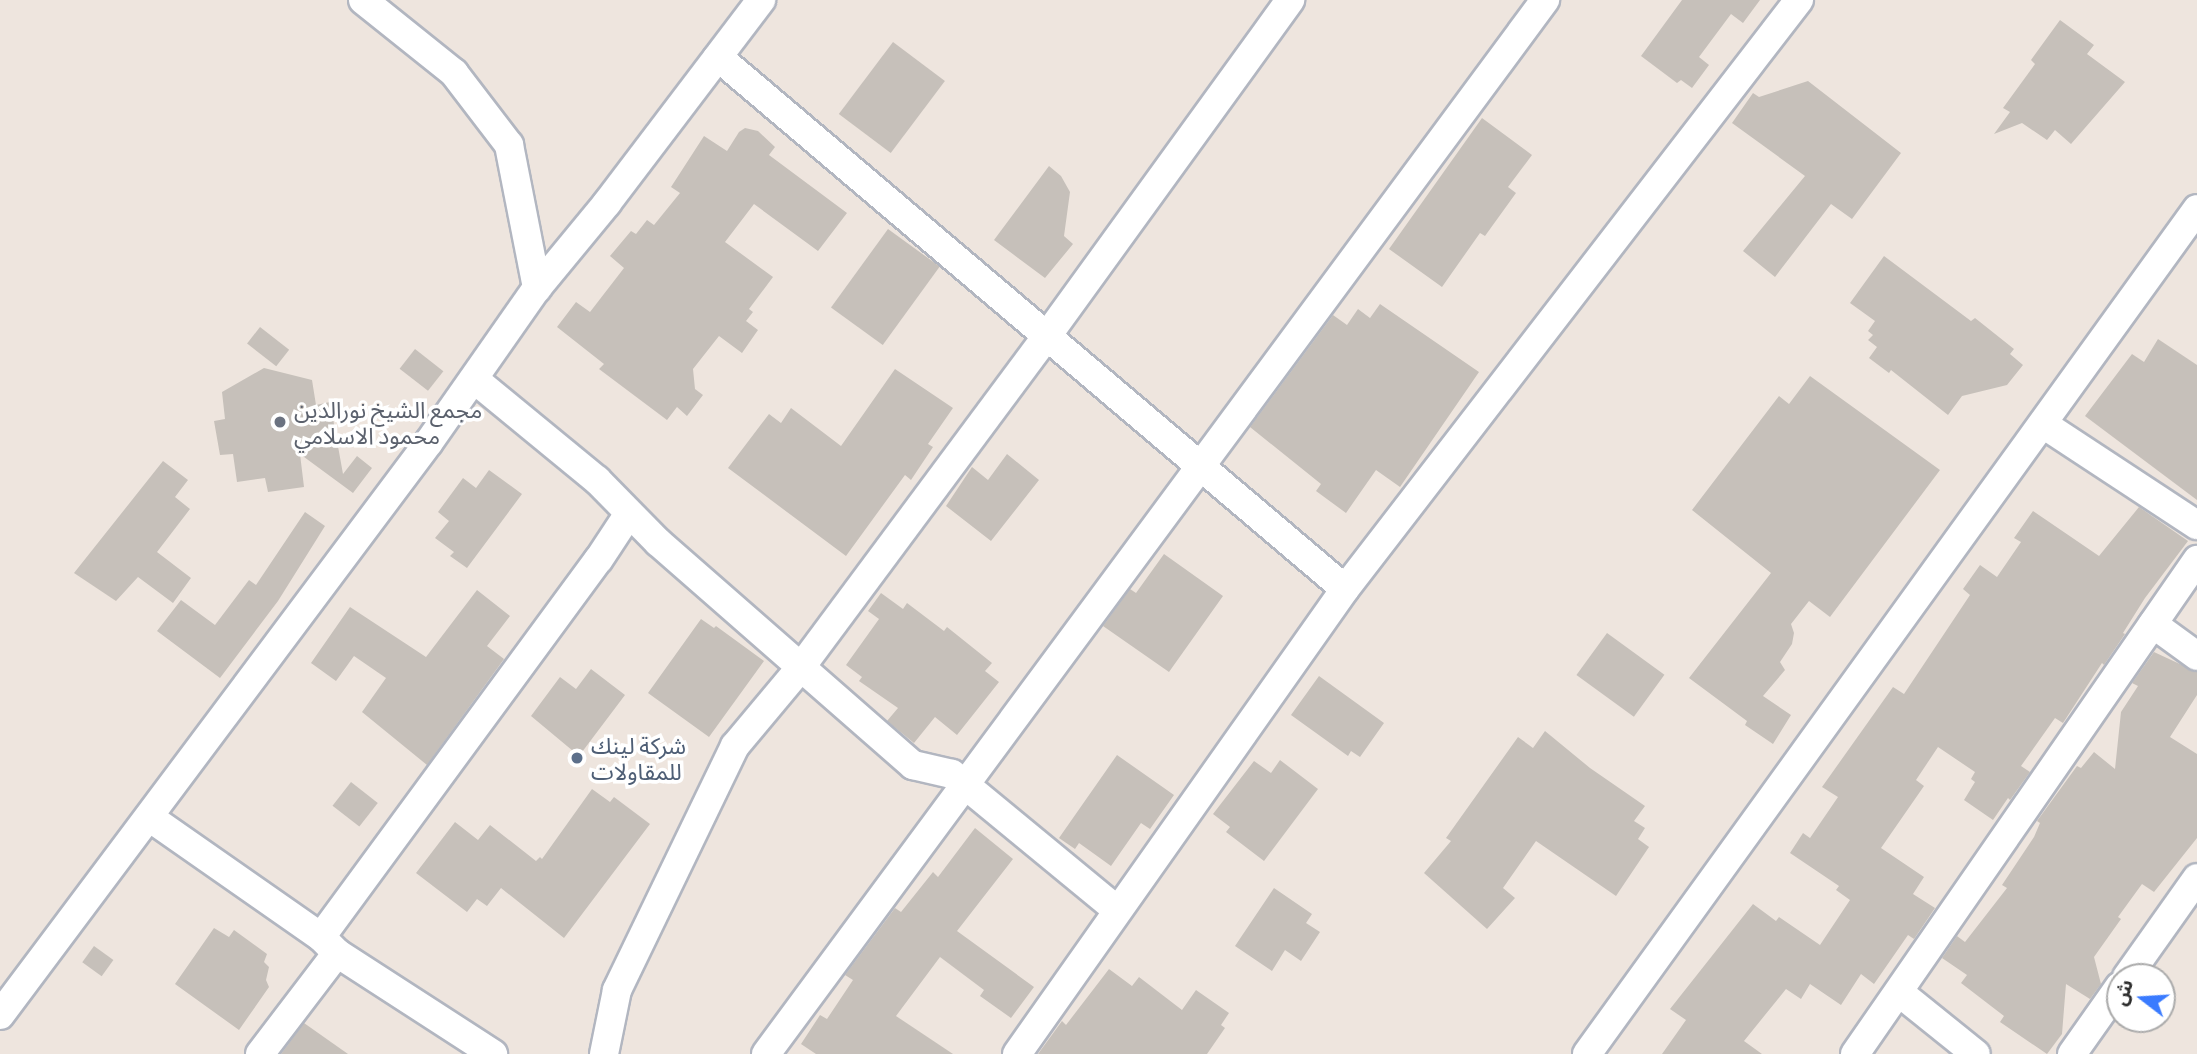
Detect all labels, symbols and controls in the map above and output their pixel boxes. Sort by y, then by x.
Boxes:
place label: مجمع الشيخ نورالدين محمود الاسلامي [294,395,482,449]
marker: مجمع الشيخ نورالدين محمود الاسلامي [272,414,288,430]
place label: شركة لينك للمقاولات [591,731,686,785]
marker: شركة لينك للمقاولات [569,750,585,766]
north arrow [2106,963,2176,1033]
text: ش [2107,976,2139,1009]

